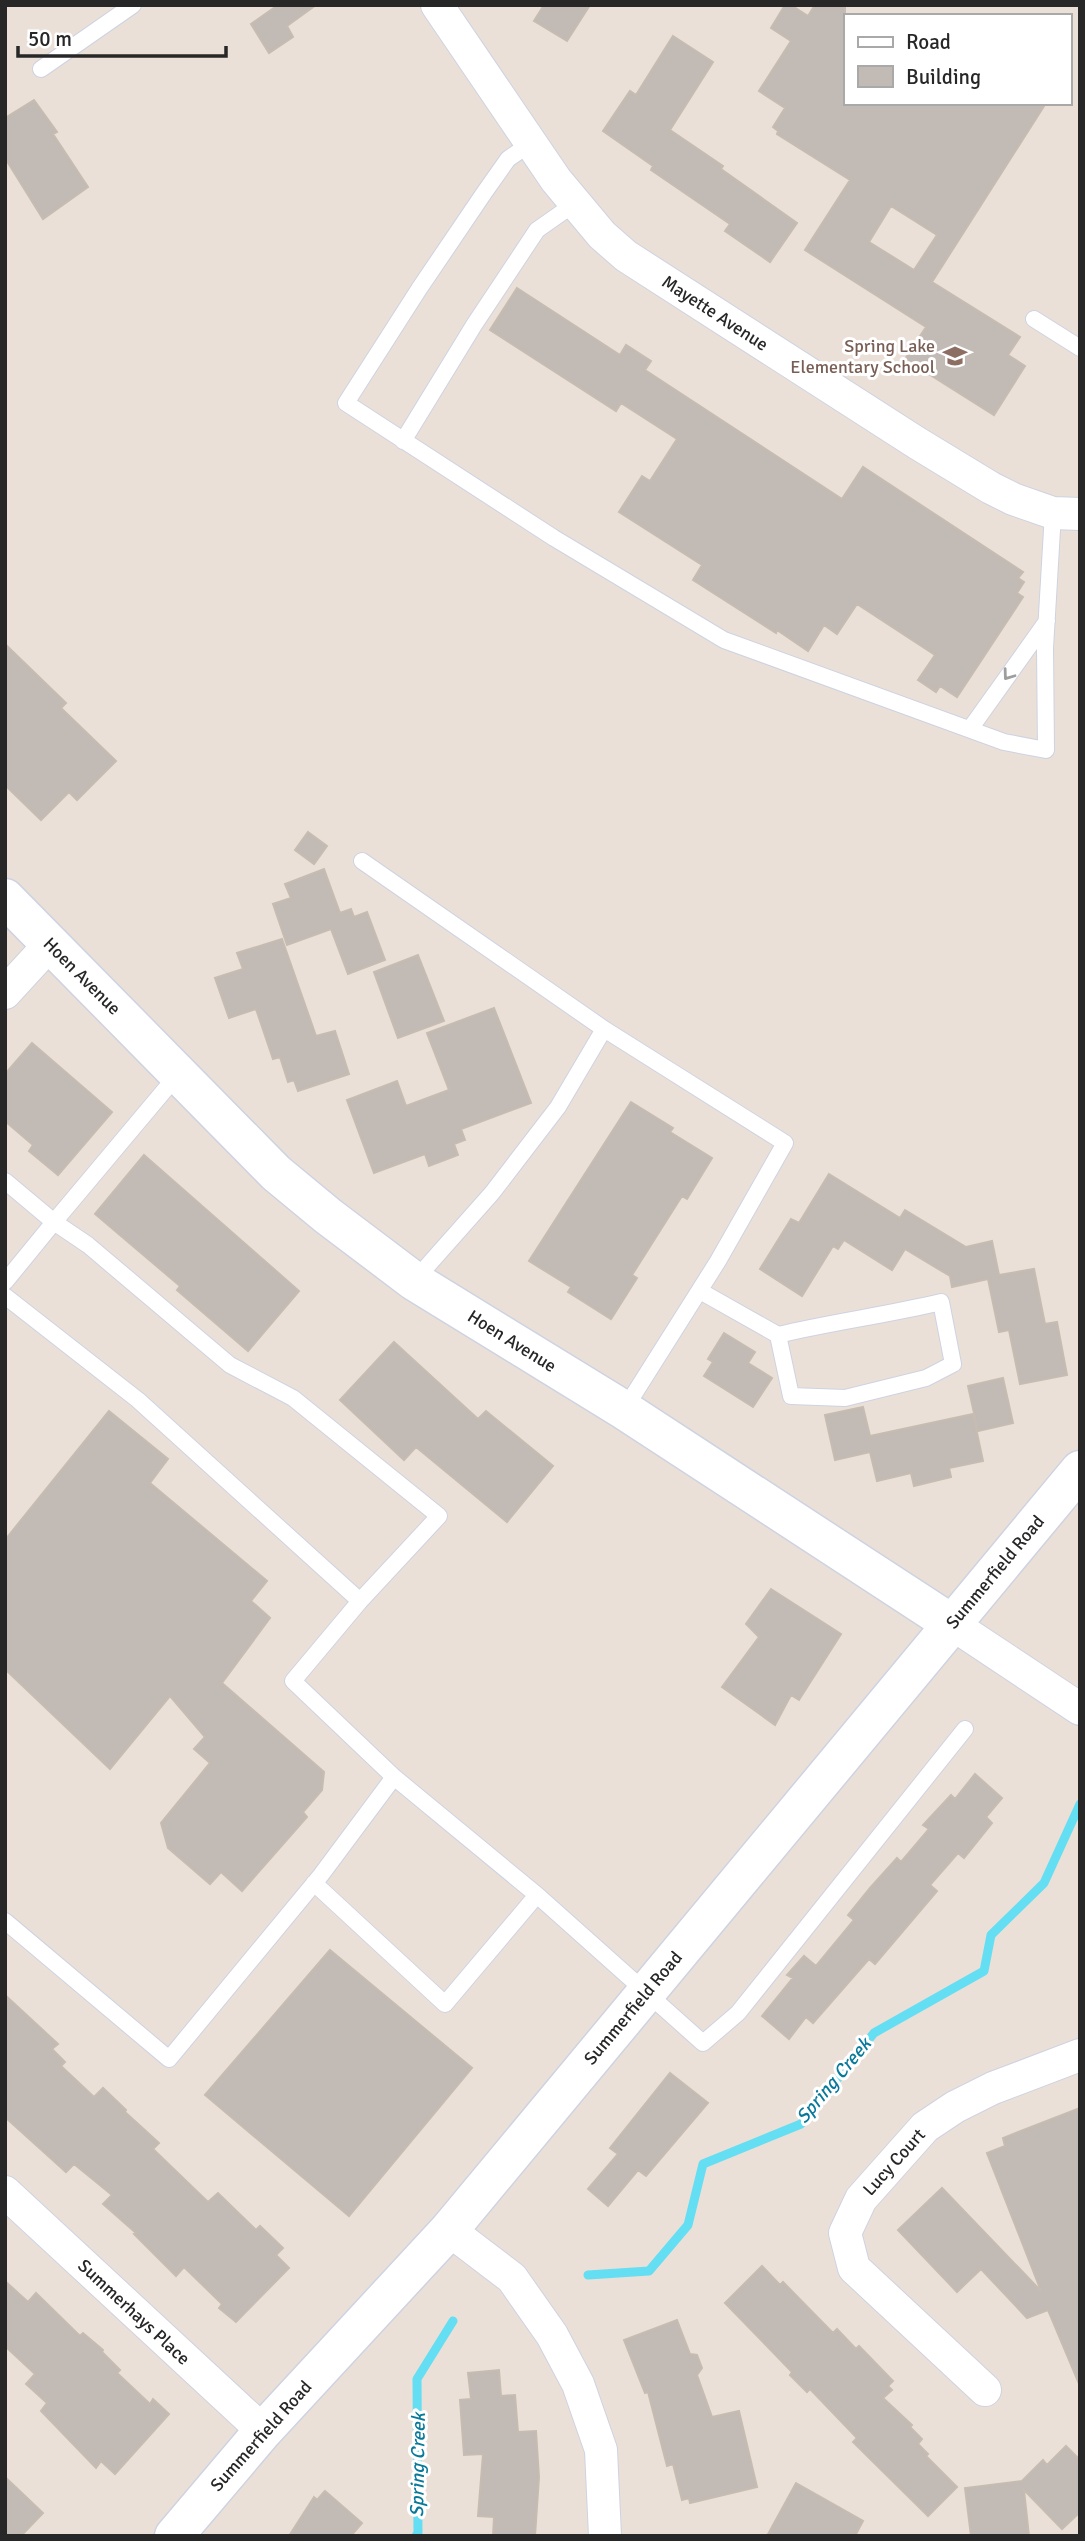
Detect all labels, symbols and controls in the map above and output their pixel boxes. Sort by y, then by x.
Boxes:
scale bar [18,14,226,58]
legend [844,14,1071,105]
text: 50 m [28,26,72,52]
text: Road [906,29,951,55]
text: Building [906,64,981,90]
street label: Mayette Avenue [658,270,772,356]
place label: Spring Lake Elementary School [790,335,935,378]
school or university icon: Spring Lake Elementary School [941,342,969,370]
one-way arrow [1004,667,1016,680]
street label: Hoen Avenue [39,933,125,1019]
street label: Hoen Avenue [464,1305,560,1377]
street label: Summerfield Road [941,1511,1049,1633]
street label: Summerfield Road [579,1947,687,2069]
water label: Spring Creek [791,2032,877,2128]
street label: Lucy Court [858,2124,930,2200]
street label: Summerhays Place [73,2254,195,2370]
street label: Summerfield Road [206,2376,316,2496]
water label: Spring Creek [405,2411,431,2517]

